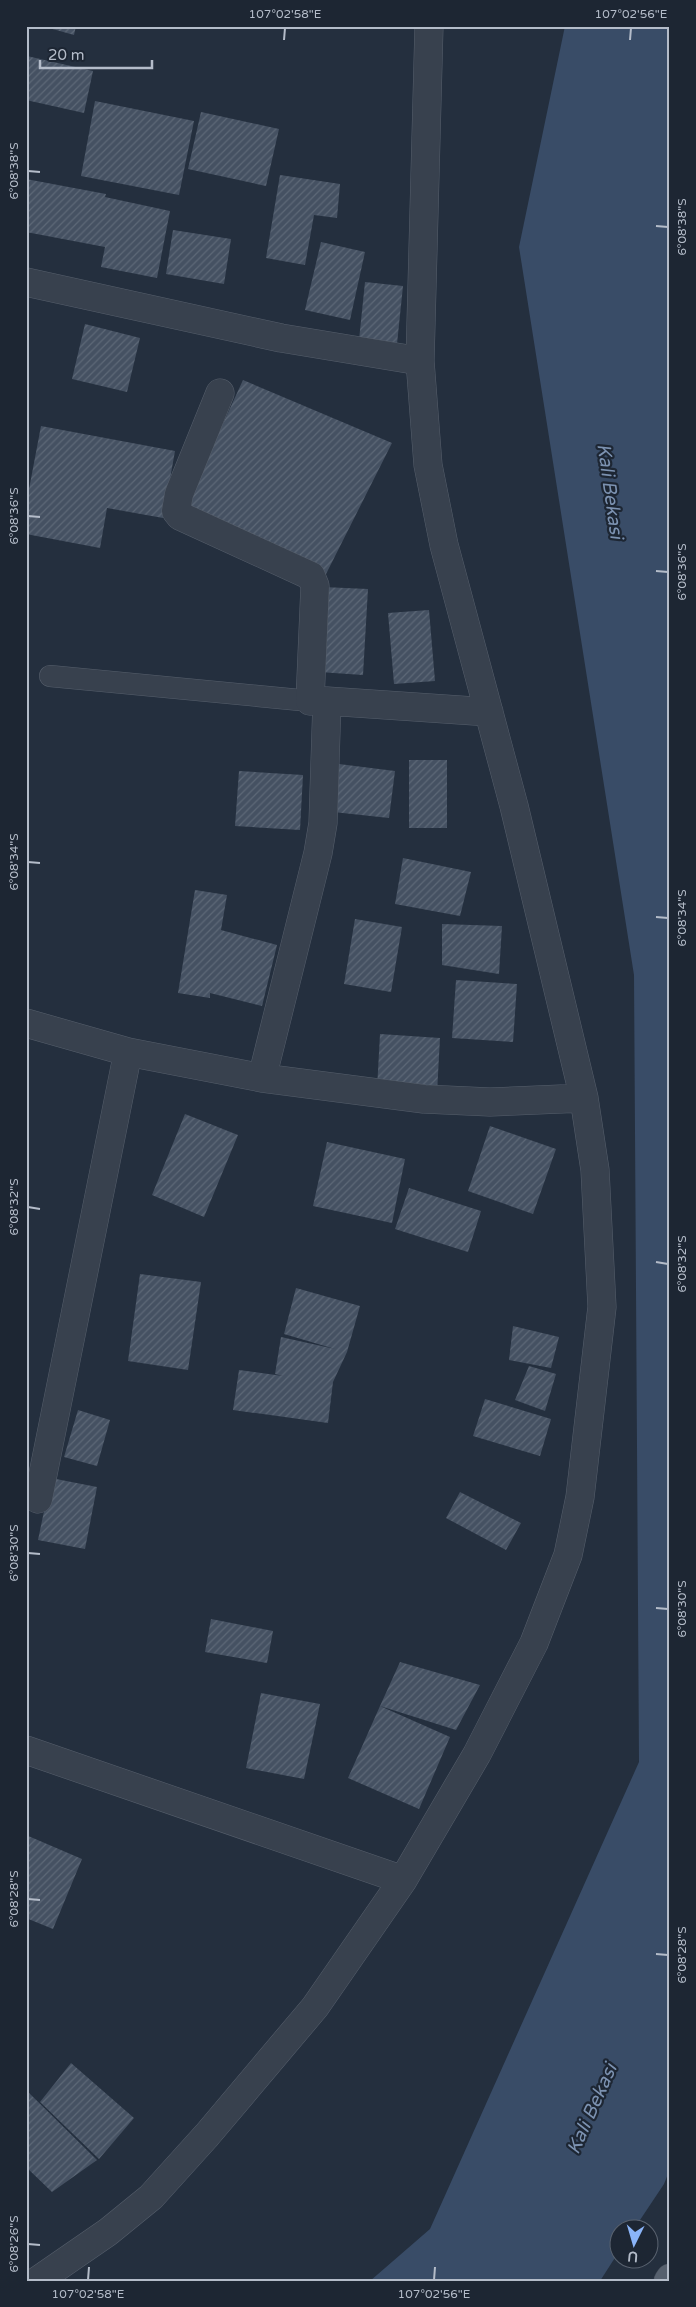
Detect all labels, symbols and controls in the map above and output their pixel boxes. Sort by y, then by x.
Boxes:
text: 107°02'58"E [249,7,322,21]
text: 107°02'56"E [595,7,668,21]
scale bar [40,38,152,70]
text: 20 m [48,46,85,64]
text: 6°08'38"S [7,142,21,200]
text: 6°08'38"S [675,198,689,256]
water label: Kali Bekasi [592,442,628,542]
text: 6°08'36"S [7,487,21,545]
text: 6°08'36"S [675,543,689,601]
text: 6°08'34"S [7,833,21,891]
text: 6°08'34"S [675,889,689,947]
text: 6°08'32"S [7,1178,21,1236]
text: 6°08'32"S [675,1235,689,1293]
text: 6°08'30"S [7,1524,21,1582]
text: 6°08'30"S [675,1580,689,1638]
text: 6°08'28"S [7,1870,21,1928]
text: 6°08'28"S [675,1926,689,1984]
water label: Kali Bekasi [562,2058,623,2157]
text: 6°08'26"S [7,2215,21,2273]
north arrow [608,2220,658,2270]
text: U [627,2248,639,2265]
text: 107°02'58"E [52,2287,125,2301]
text: 107°02'56"E [398,2287,471,2301]

